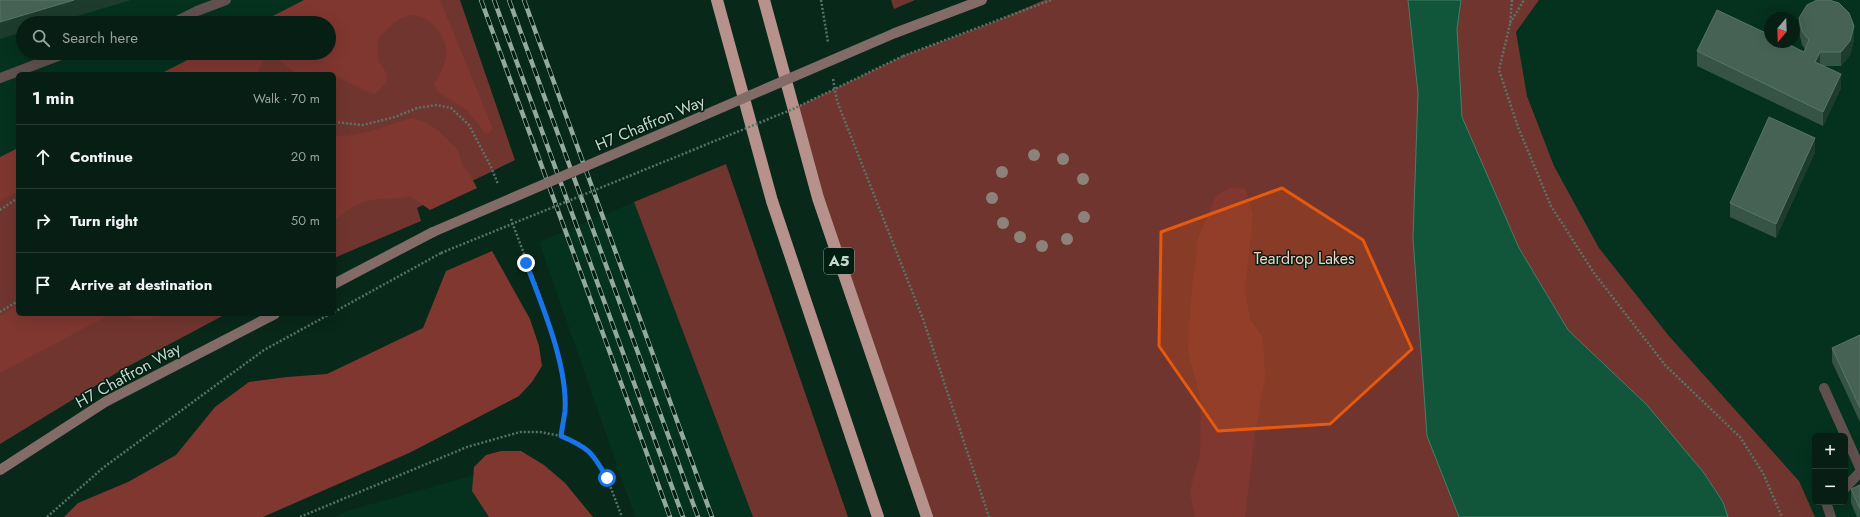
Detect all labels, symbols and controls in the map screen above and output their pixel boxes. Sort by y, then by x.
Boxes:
north arrow [1764,12,1800,48]
search box [16,16,336,60]
icon: search [30,27,52,49]
text: Search here [62,27,138,49]
text: 1 min [32,86,74,110]
text: Walk · 70 m [253,89,320,108]
street label: H7 Chaffron Way [592,89,709,156]
icon: ahead [32,146,54,168]
text: Continue [70,146,133,168]
text: 20 m [291,147,320,166]
icon: right [32,210,54,232]
text: Turn right [70,210,138,232]
text: 50 m [291,211,320,230]
park label: Teardrop Lakes [1254,247,1354,270]
road number: A5 [824,248,854,274]
route end [517,254,535,272]
icon: arrive [32,274,54,296]
text: Arrive at destination [70,274,212,296]
street label: H7 Chaffron Way [71,336,186,413]
map controls [1812,433,1848,505]
button: + [1812,433,1848,469]
route start [598,469,616,487]
button: − [1812,469,1848,505]

